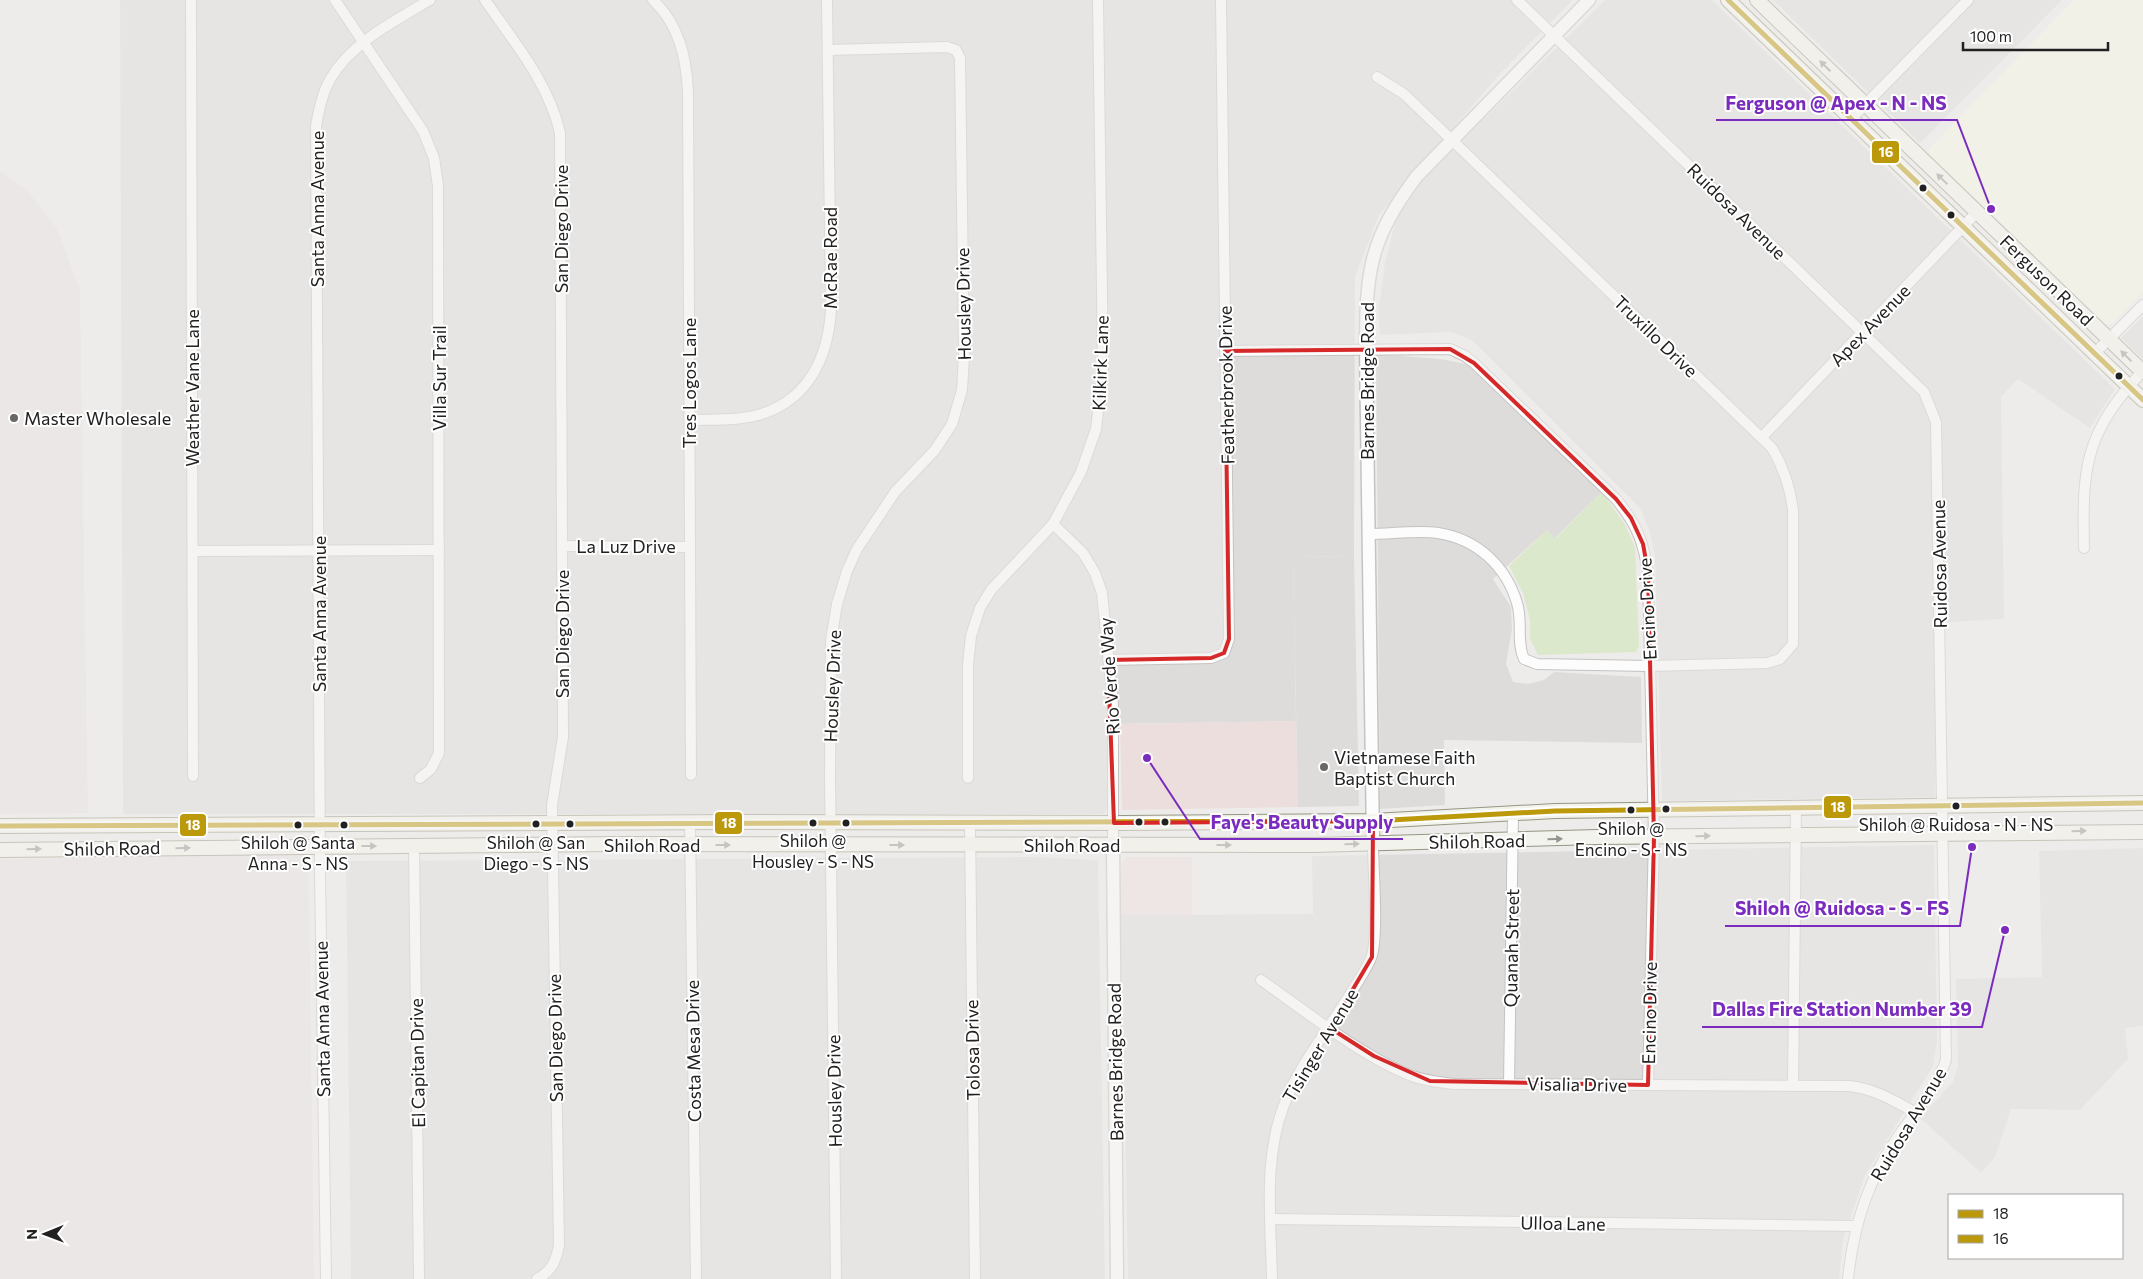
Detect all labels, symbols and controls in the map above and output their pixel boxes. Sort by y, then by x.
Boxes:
scale bar [1963,20,2108,52]
text: 100 m [1970,27,2012,45]
one-way arrow [1819,60,1831,72]
callout: Ferguson @ Apex - N - NS [1716,86,1957,120]
text: Ferguson @ Apex - N - NS [1725,91,1947,114]
street label: Santa Anna Avenue [306,131,328,287]
line badge: 16 [1871,140,1900,164]
text: 16 [1879,143,1894,160]
street label: Ruidosa Avenue [1683,158,1791,264]
street label: San Diego Drive [550,165,572,293]
one-way arrow [1936,173,1948,185]
unlabelled marker [1918,183,1928,193]
street label: McRae Road [819,207,841,309]
unlabelled marker [1946,210,1956,220]
street label: Ferguson Road [1996,230,2098,330]
street label: Housley Drive [951,248,975,360]
street label: Apex Avenue [1825,279,1915,371]
street label: Truxillo Drive [1609,290,1703,382]
street label: Barnes Bridge Road [1356,302,1378,460]
street label: Featherbrook Drive [1214,305,1238,465]
street label: Weather Vane Lane [181,309,203,467]
street label: Kilkirk Lane [1087,315,1113,411]
street label: Tres Logos Lane [678,318,700,448]
street label: Villa Sur Trail [428,325,450,431]
one-way arrow [2120,350,2132,362]
unlabelled marker [2114,371,2124,381]
place label: Master Wholesale [24,407,171,429]
marker: Master Wholesale [8,412,20,424]
street label: Ruidosa Avenue [1927,499,1951,629]
street label: La Luz Drive [576,535,676,557]
street label: Santa Anna Avenue [308,536,330,692]
street label: Encino Drive [1633,557,1661,661]
street label: San Diego Drive [551,570,573,698]
street label: Rio Verde Way [1094,617,1124,735]
street label: Housley Drive [819,629,845,743]
place label: Vietnamese Faith Baptist Church [1334,746,1476,789]
marker: Vietnamese Faith Baptist Church [1318,761,1330,773]
line badge: 18 [1823,795,1852,819]
text: 18 [1831,798,1846,815]
marker: Shiloh @ Ruidosa - N - NS [1951,801,1961,811]
unlabelled marker [1661,804,1671,814]
callout: Faye's Beauty Supply [1200,805,1403,839]
marker: Shiloh @ Encino - S - NS [1626,805,1636,815]
text: Faye's Beauty Supply [1210,810,1394,833]
line badge: 18 [714,811,743,835]
line badge: 18 [179,813,207,837]
text: 18 [722,814,737,831]
place label: Shiloh @ Ruidosa - N - NS [1859,814,2053,835]
text: 18 [186,816,201,833]
unlabelled marker [1134,817,1144,827]
unlabelled marker [1160,817,1170,827]
marker: Shiloh @ Housley - S - NS [808,818,818,828]
unlabelled marker [841,818,851,828]
place label: Shiloh @ Encino - S - NS [1575,818,1687,860]
marker: Shiloh @ San Diego - S - NS [531,819,541,829]
unlabelled marker [565,819,575,829]
marker: Shiloh @ Santa Anna - S - NS [293,820,303,830]
unlabelled marker [339,820,349,830]
one-way arrow [2071,827,2087,835]
street label: Shiloh Road [1429,829,1525,853]
place label: Shiloh @ Housley - S - NS [752,830,874,872]
place label: Shiloh @ Santa Anna - S - NS [241,832,355,874]
place label: Shiloh @ San Diego - S - NS [483,832,589,874]
one-way arrow [1695,832,1711,840]
street label: Shiloh Road [604,834,700,856]
street label: Shiloh Road [1024,834,1120,856]
one-way arrow [1547,835,1563,843]
street label: Shiloh Road [64,836,160,860]
one-way arrow [1344,840,1360,848]
one-way arrow [716,841,732,849]
one-way arrow [889,841,905,849]
one-way arrow [1216,841,1232,849]
one-way arrow [361,842,377,850]
one-way arrow [175,844,191,852]
one-way arrow [26,845,42,853]
street label: Quanah Street [1499,889,1523,1007]
callout: Shiloh @ Ruidosa - S - FS [1725,892,1960,926]
text: Shiloh @ Ruidosa - S - FS [1735,896,1949,919]
street label: Santa Anna Avenue [310,941,334,1097]
street label: Encino Drive [1637,962,1661,1064]
street label: San Diego Drive [543,974,567,1102]
street label: Costa Mesa Drive [681,980,705,1122]
street label: Barnes Bridge Road [1103,983,1127,1141]
street label: Tisinger Avenue [1277,984,1363,1106]
callout: Dallas Fire Station Number 39 [1702,993,1982,1027]
text: Dallas Fire Station Number 39 [1712,997,1972,1020]
street label: El Capitan Drive [405,998,429,1128]
street label: Tolosa Drive [960,1000,984,1100]
street label: Housley Drive [822,1035,846,1147]
street label: Ruidosa Avenue [1865,1063,1951,1185]
street label: Visalia Drive [1527,1072,1627,1096]
legend [1948,1194,2123,1259]
text: 18 [1993,1204,2009,1222]
north arrow [20,1209,70,1259]
street label: Ulloa Lane [1520,1211,1606,1235]
text: N [23,1229,40,1240]
text: 16 [1993,1229,2009,1247]

